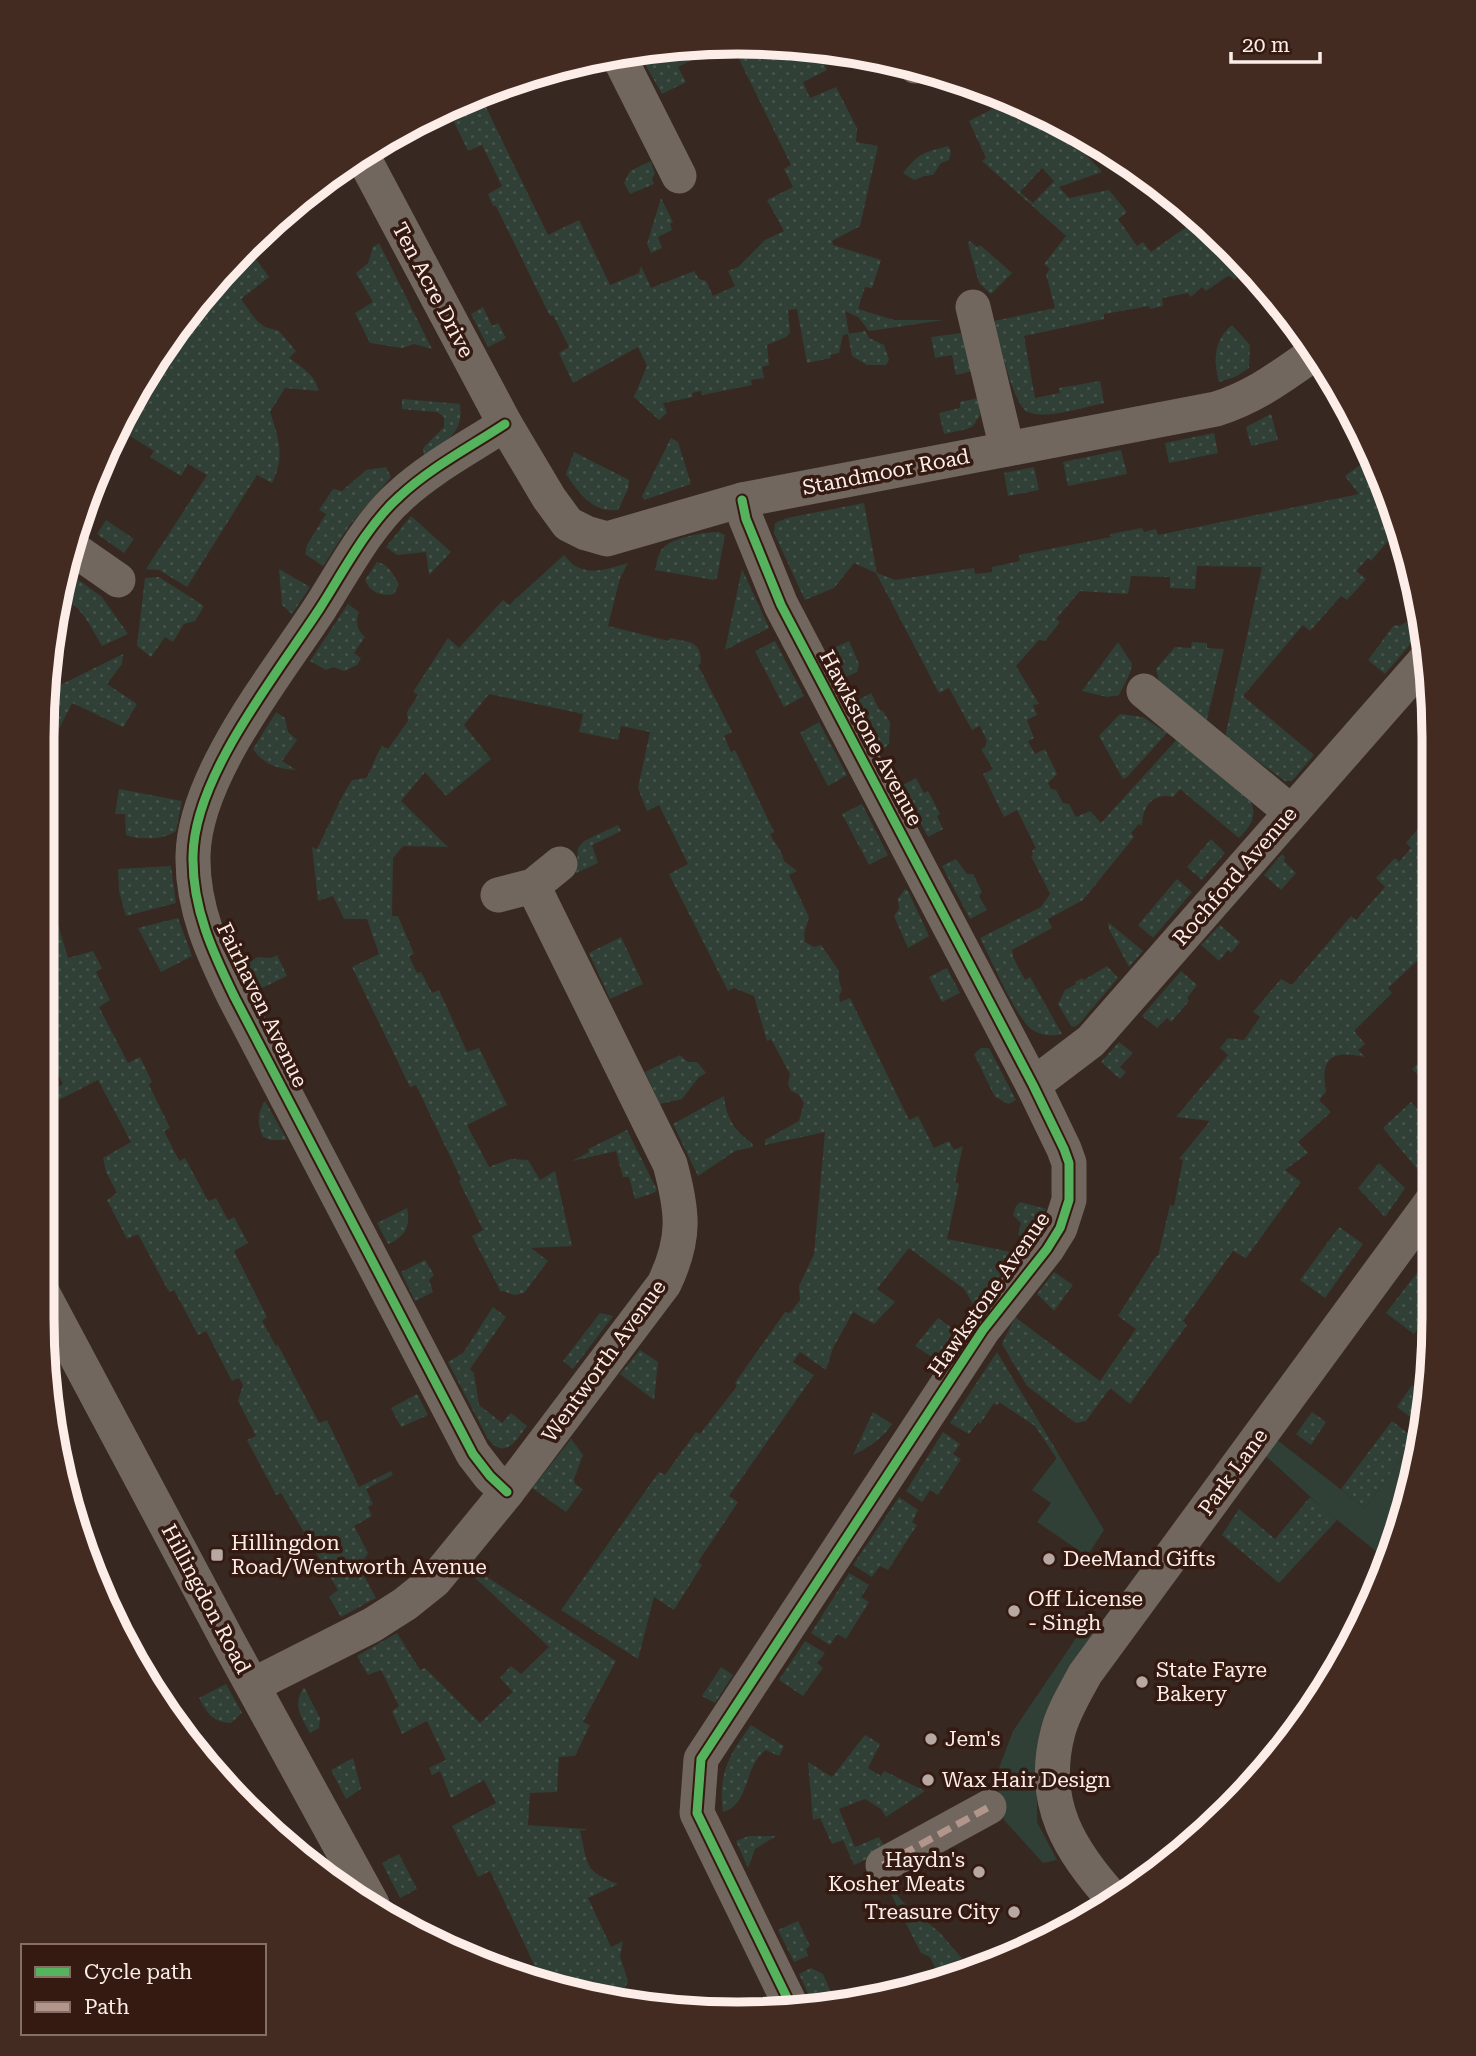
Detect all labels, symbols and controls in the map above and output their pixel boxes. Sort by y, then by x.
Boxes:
scale bar [1231,21,1320,65]
text: 20 m [1242,33,1290,57]
street label: Ten Acre Drive [387,218,479,362]
street label: Standmoor Road [800,444,972,500]
street label: Hawkstone Avenue [815,646,927,830]
street label: Rochford Avenue [1168,802,1302,950]
street label: Fairhaven Avenue [212,919,312,1091]
street label: Hawkstone Avenue [923,1207,1055,1381]
street label: Wentworth Avenue [537,1275,671,1447]
street label: Park Lane [1194,1424,1272,1520]
street label: Hillingdon Road [157,1520,256,1678]
place label: Hillingdon Road/Wentworth Avenue [231,1531,487,1579]
marker: Hillingdon Road/Wentworth Avenue [209,1547,225,1563]
place label: DeeMand Gifts [1063,1547,1215,1571]
marker: DeeMand Gifts [1041,1551,1057,1567]
place label: Off License - Singh [1028,1587,1143,1635]
marker: Off License - Singh [1006,1603,1022,1619]
place label: State Fayre Bakery [1156,1658,1267,1706]
marker: State Fayre Bakery [1134,1674,1150,1690]
place label: Jem's [945,1727,1000,1751]
marker: Jem's [923,1731,939,1747]
place label: Wax Hair Design [942,1768,1111,1792]
marker: Wax Hair Design [920,1772,936,1788]
place label: Haydn's Kosher Meats [828,1848,965,1896]
marker: Haydn's Kosher Meats [971,1864,987,1880]
place label: Treasure City [864,1900,1001,1924]
marker: Treasure City [1006,1904,1022,1920]
legend [21,1944,266,2035]
text: Cycle path [84,1960,193,1984]
text: Path [84,1995,130,2019]

